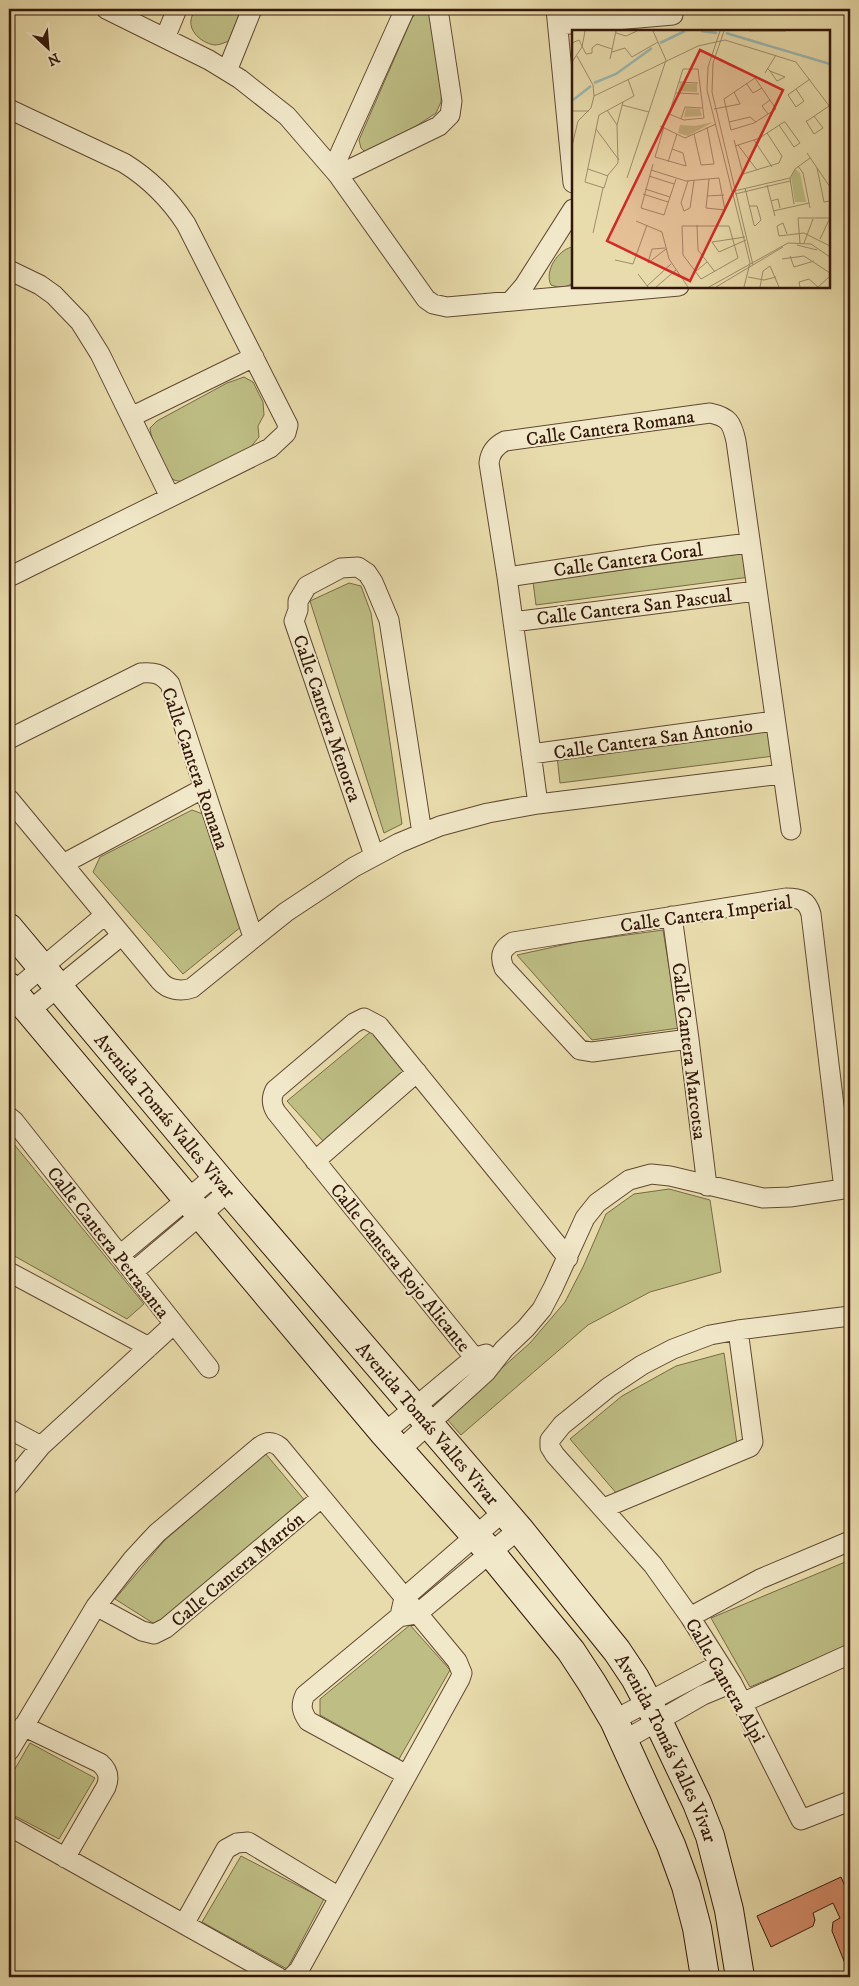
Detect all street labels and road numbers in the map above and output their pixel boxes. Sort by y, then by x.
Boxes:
street label: Calle Cantera Romana [525,405,696,452]
street label: Calle Cantera Coral [552,539,705,582]
street label: Calle Cantera San Pascual [535,584,733,631]
street label: Calle Cantera Menorca [287,632,366,805]
street label: Calle Cantera Romana [156,684,233,853]
street label: Calle Cantera San Antonio [552,714,754,765]
street label: Calle Cantera Imperial [619,891,794,938]
street label: Calle Cantera Marcotsa [666,961,711,1141]
street label: Avenida Tomás Valles Vivar [89,1029,240,1203]
street label: Calle Cantera Petrasanta [42,1163,174,1323]
street label: Calle Cantera Rojo Alicante [325,1179,475,1357]
street label: Avenida Tomás Valles Vivar [351,1338,504,1511]
street label: Calle Cantera Marrón [167,1508,309,1632]
street label: Calle Cantera Alpi [680,1614,770,1747]
street label: Avenida Tomás Valles Vivar [609,1650,721,1845]

